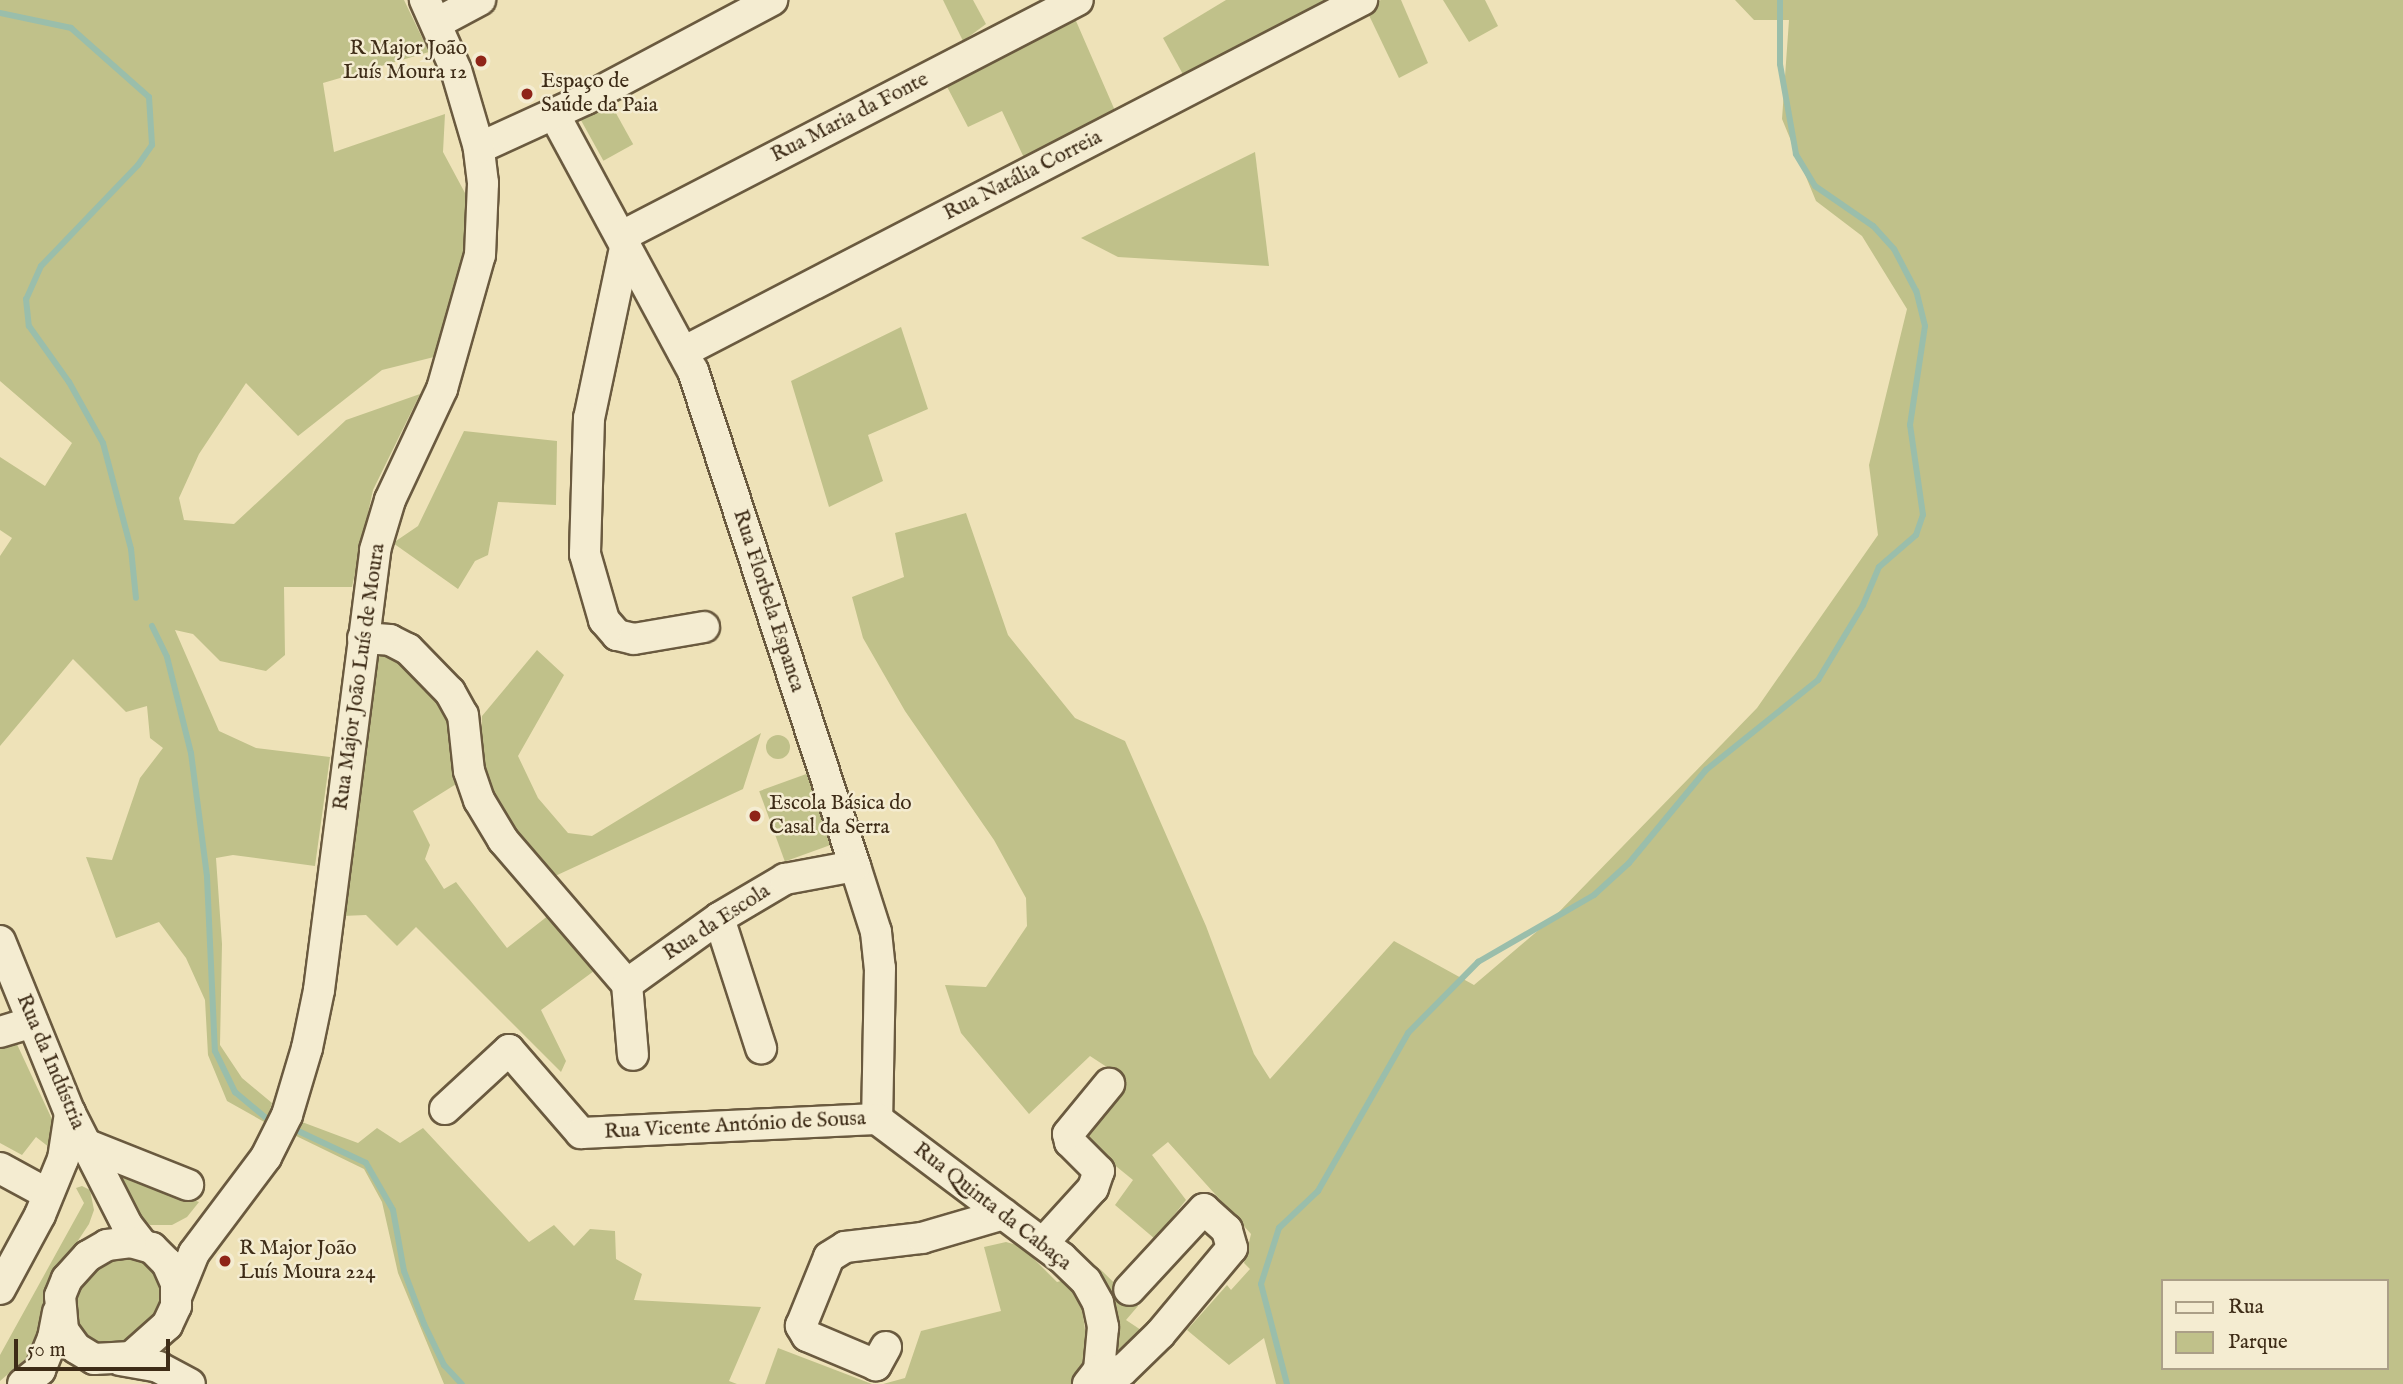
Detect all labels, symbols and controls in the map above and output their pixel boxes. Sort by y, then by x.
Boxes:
place label: R Major João Luís Moura 12 [343,36,467,86]
marker: R Major João Luís Moura 12 [473,53,489,69]
street label: Rua Maria da Fonte [767,67,933,169]
place label: Espaço de Saúde da Paia [541,69,658,119]
marker: Espaço de Saúde da Paia [519,86,535,102]
street label: Rua Natália Correia [940,125,1106,227]
street label: Rua Florbela Espanca [727,507,809,695]
street label: Rua Major João Luís de Moura [329,542,391,812]
place label: Escola Básica do Casal da Serra [769,791,912,841]
marker: Escola Básica do Casal da Serra [747,808,763,824]
street label: Rua da Escola [659,879,775,967]
street label: Rua da Indústria [10,991,90,1133]
street label: Rua Vicente António de Sousa [604,1107,866,1145]
street label: Rua Quinta da Cabaça [908,1138,1076,1276]
place label: R Major João Luís Moura 224 [239,1236,375,1286]
marker: R Major João Luís Moura 224 [217,1253,233,1269]
legend [2162,1279,2389,1370]
text: Rua [2228,1294,2264,1321]
scale bar [18,1324,173,1368]
text: Parque [2228,1329,2288,1356]
text: 50 m [27,1337,66,1364]

